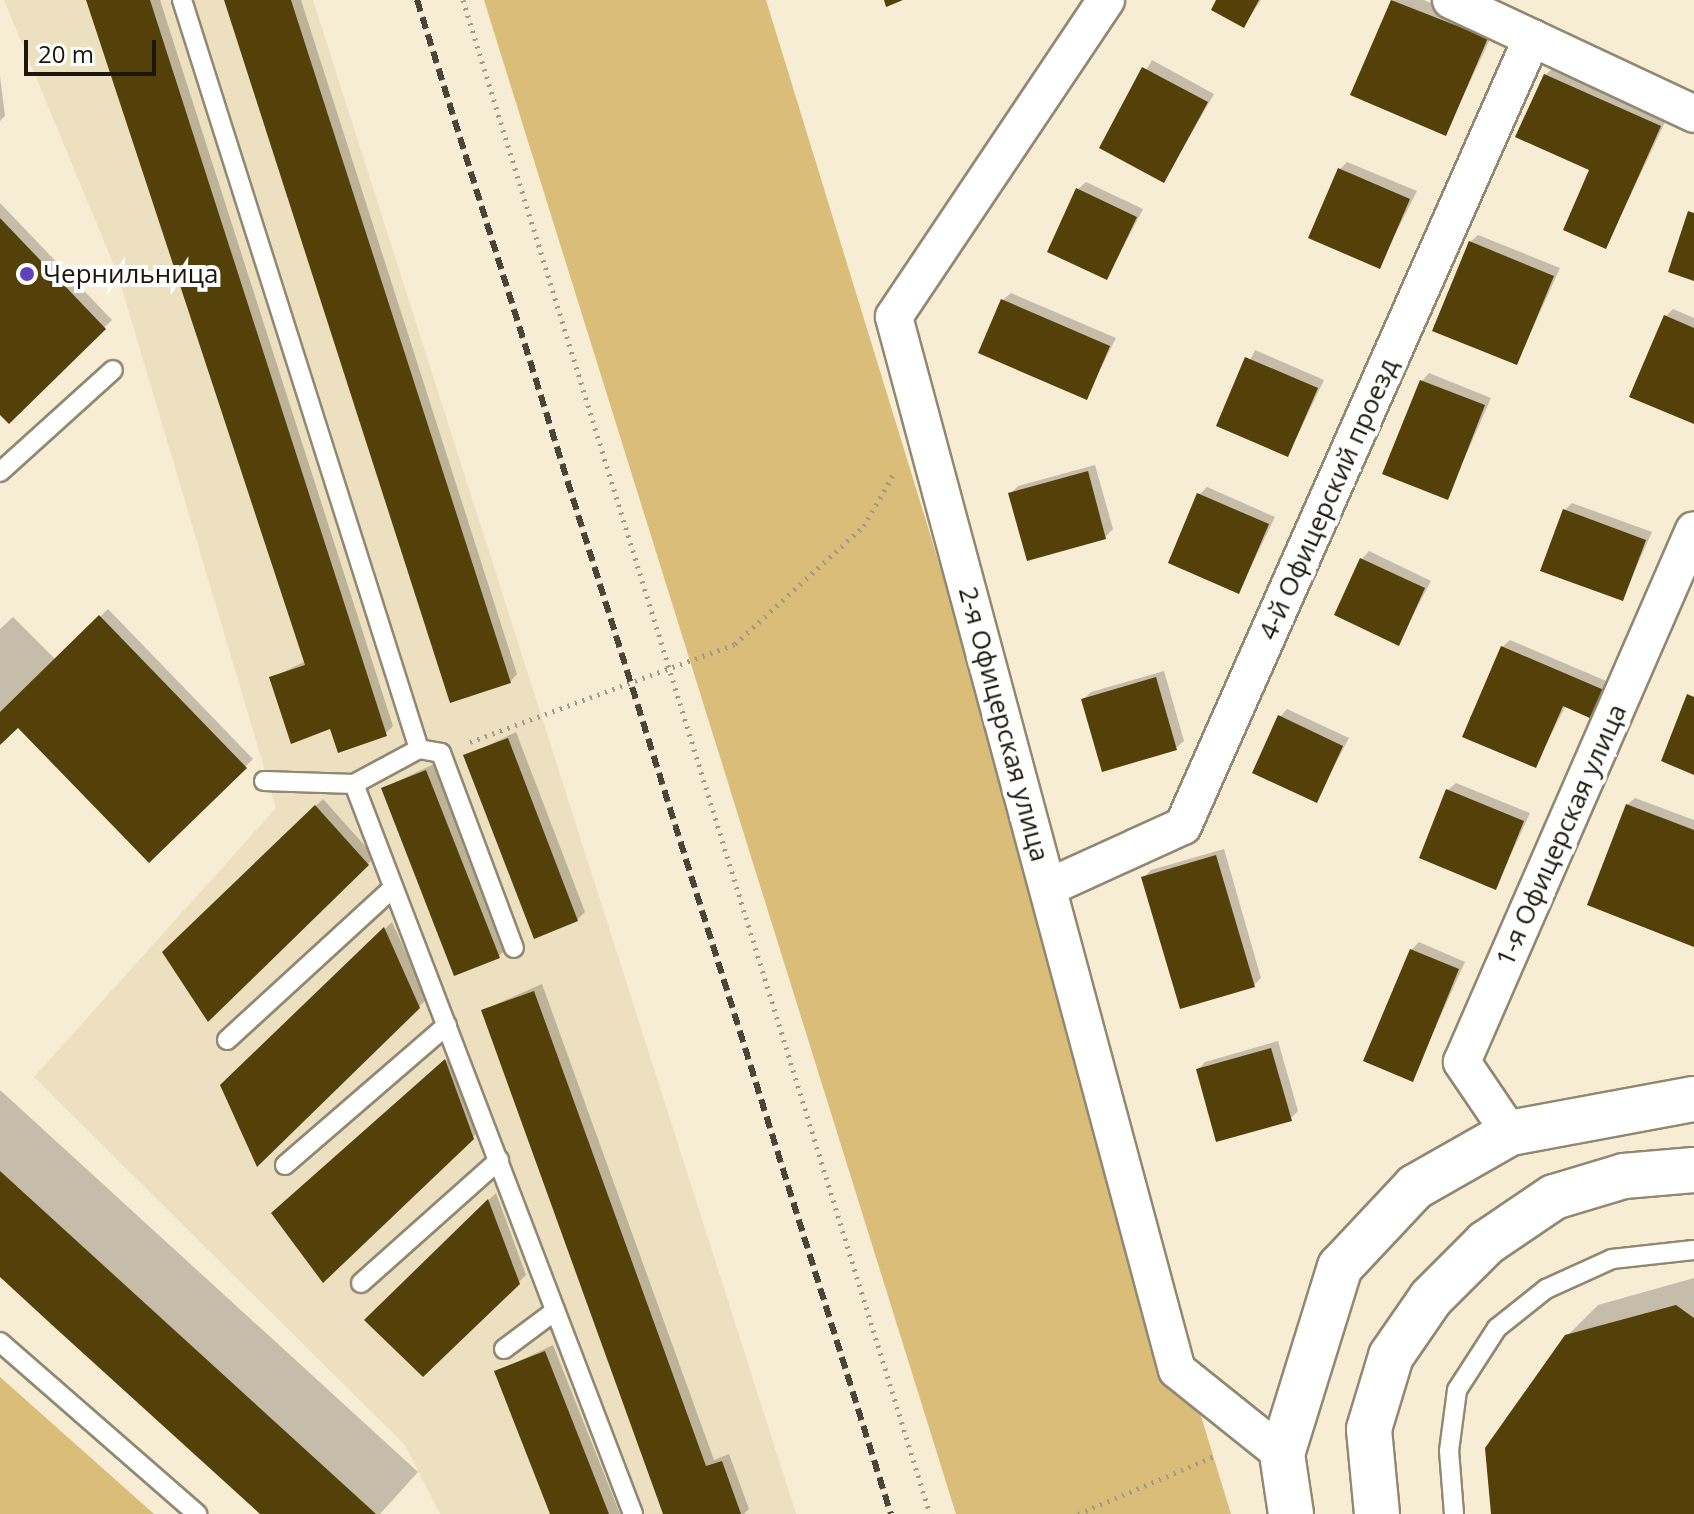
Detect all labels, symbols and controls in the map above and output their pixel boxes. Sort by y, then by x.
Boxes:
scale bar [28,24,160,74]
text: 20 m [38,37,94,70]
place label: Чернильница [43,258,218,290]
marker: Чернильница [18,265,36,283]
street label: 4-й Офицерский проезд [1252,354,1404,644]
street label: 2-я Офицерская улица [952,583,1056,865]
street label: 1-я Офицерская улица [1489,699,1633,971]

